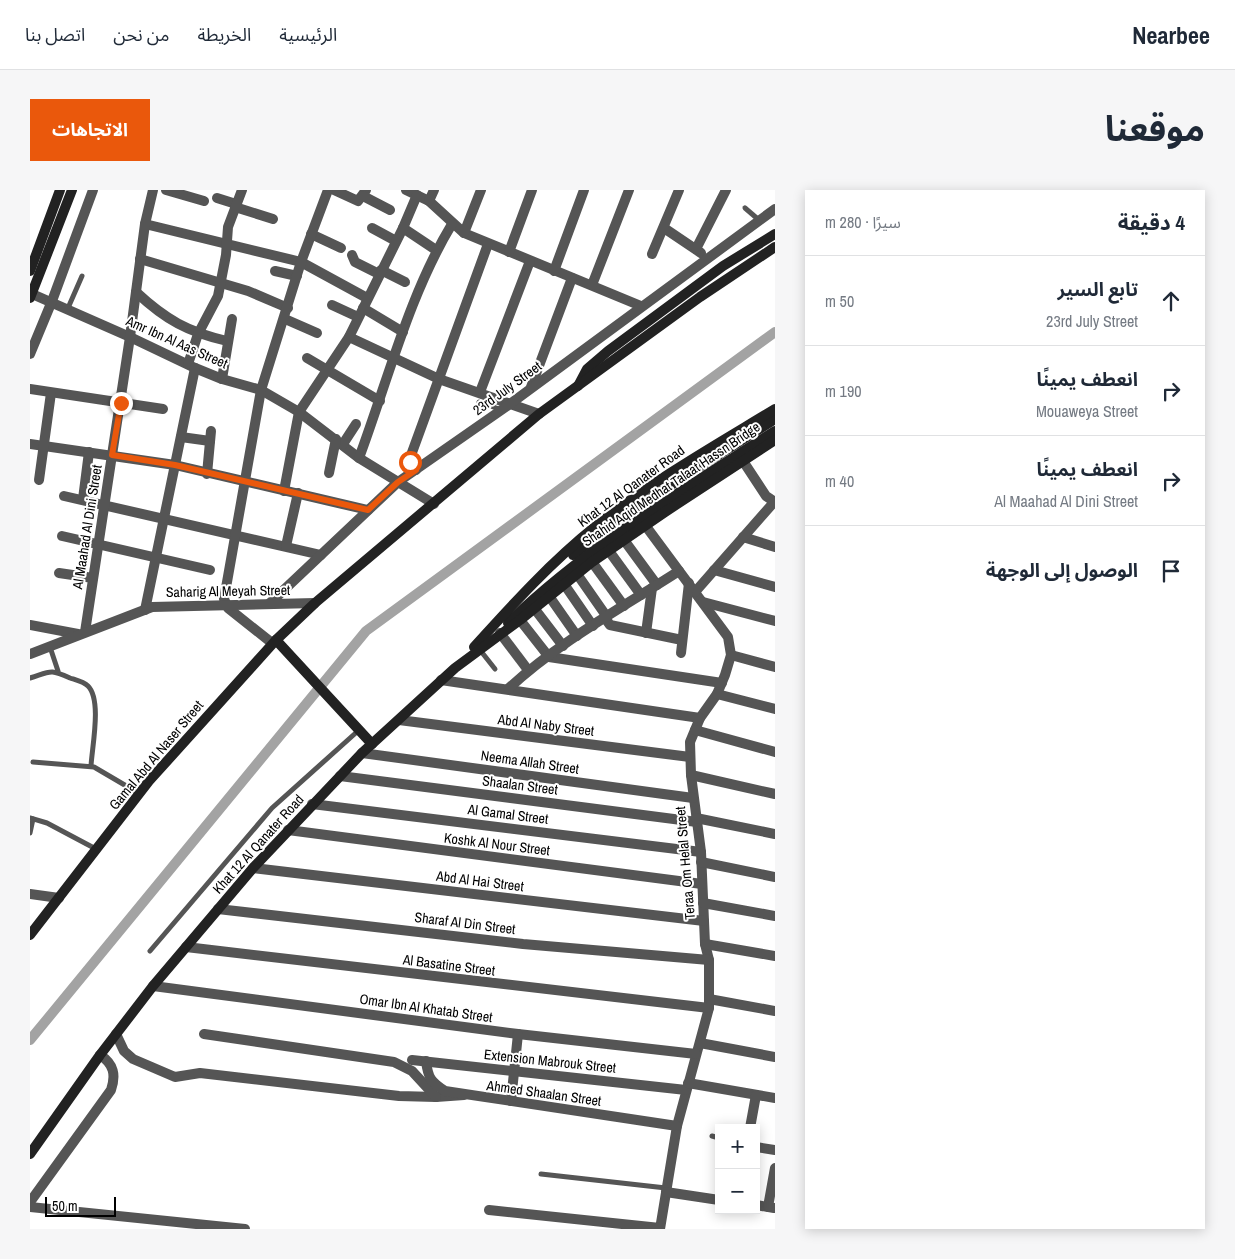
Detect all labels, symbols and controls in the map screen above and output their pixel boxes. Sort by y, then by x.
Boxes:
text: Nearbee [1132,19,1210,51]
text: اتصل بنا [25,22,85,47]
text: من نحن [113,22,169,47]
text: الخريطة [197,22,251,47]
text: الرئيسية [279,22,337,47]
button: الاتجاهات [30,99,150,161]
text: موقعنا [1105,105,1205,152]
text: 4 دقيقة [1118,208,1185,237]
text: سيرًا · 280 m [825,211,901,233]
text: تابع السير [1057,276,1138,302]
icon: ahead [1157,287,1185,315]
text: 50 m [825,290,854,312]
text: 23rd July Street [1046,310,1138,332]
street label: Amr Ibn Al Aas Street [123,311,231,372]
street label: 23rd July Street [469,357,545,419]
text: انعطف يمينًا [1037,366,1138,392]
icon: right [1157,377,1185,405]
text: 190 m [825,380,861,402]
route end [110,392,133,415]
text: Mouaweya Street [1036,400,1138,422]
street label: Shahid Aqid Medhat Talaat Hassn Bridge [579,418,763,550]
street label: Khat 12 Al Qanater Road [574,441,688,531]
route start [399,451,422,474]
text: انعطف يمينًا [1037,456,1138,482]
street label: Al Maahad Al Dini Street [68,463,106,591]
icon: right [1157,467,1185,495]
text: 40 m [825,470,854,492]
text: Al Maahad Al Dini Street [994,490,1138,512]
text: الوصول إلى الوجهة [986,557,1138,583]
icon: arrive [1157,557,1185,585]
street label: Saharig Al Meyah Street [166,581,290,601]
street label: Gamal Abd Al Naser Street [105,697,207,813]
street label: Abd Al Naby Street [496,710,595,740]
street label: Neema Allah Street [480,746,580,778]
street label: Shaalan Street [481,771,559,799]
street label: Khat 12 Al Qanater Road [209,791,307,897]
street label: Al Gamal Street [466,800,549,828]
street label: Teraa Om Helal Street [671,806,699,920]
street label: Koshk Al Nour Street [443,829,551,859]
street label: Abd Al Hai Street [434,867,525,895]
street label: Sharaf Al Din Street [414,908,516,938]
street label: Al Basatine Street [401,950,496,980]
street label: Omar Ibn Al Khatab Street [358,990,494,1026]
street label: Extension Mabrouk Street [483,1045,617,1077]
street label: Ahmed Shaalan Street [485,1076,602,1110]
map controls [715,1124,760,1214]
button: + [715,1124,760,1169]
button: − [715,1169,760,1214]
scale bar [45,1194,116,1217]
text: 50 m [52,1197,78,1215]

